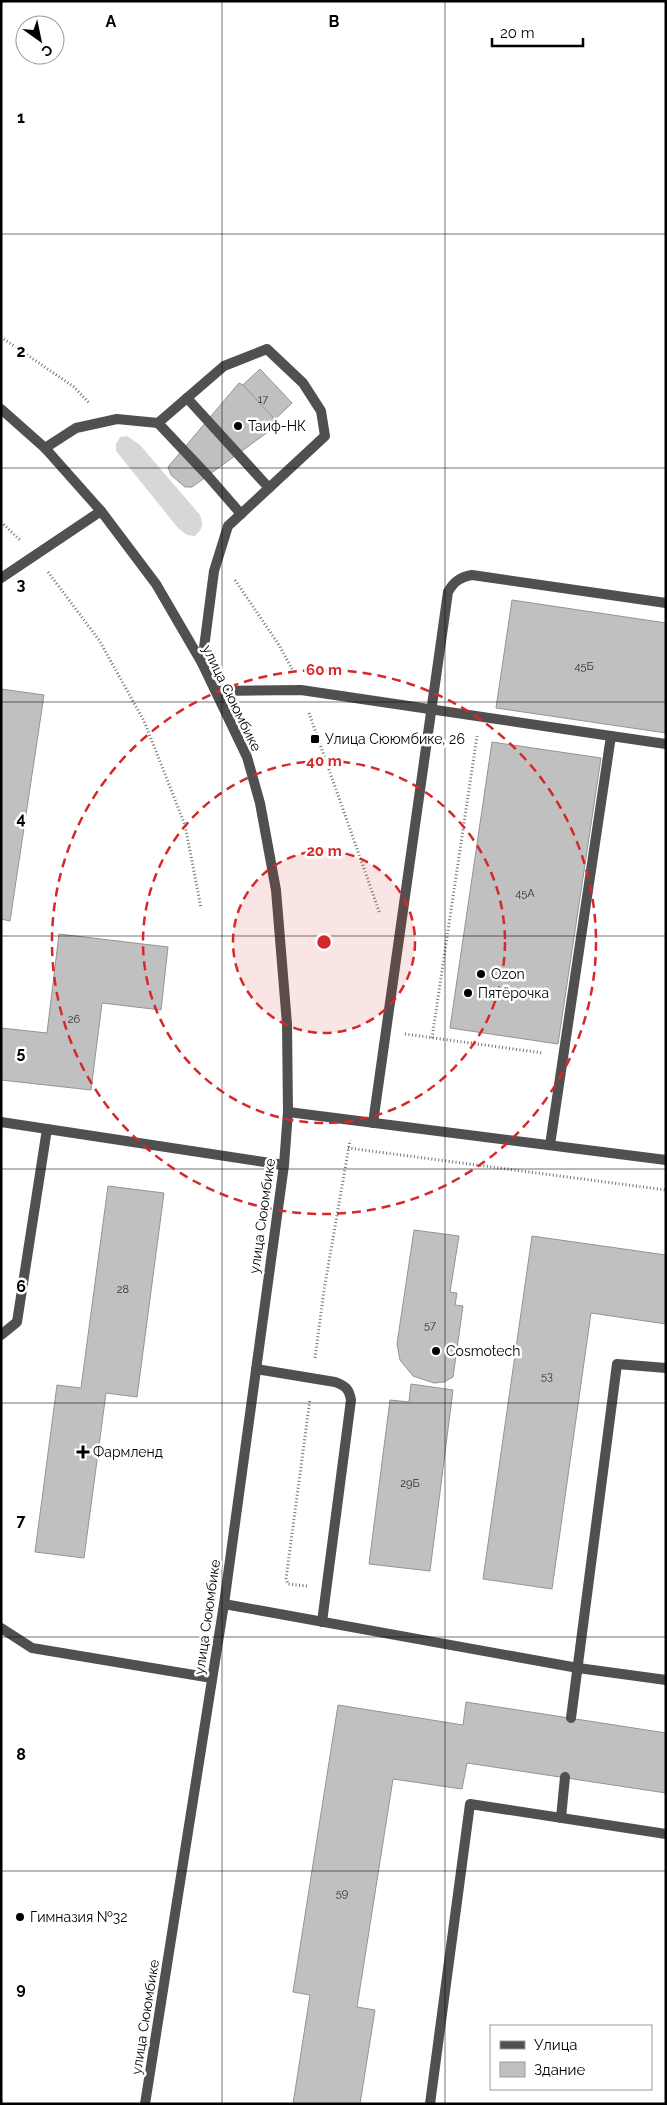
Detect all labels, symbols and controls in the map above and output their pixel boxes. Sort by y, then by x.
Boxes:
text: A [106,12,117,31]
text: B [329,12,340,31]
north arrow [15,15,65,65]
scale bar [492,15,583,47]
text: 20 m [500,24,535,42]
text: С [38,42,55,60]
text: 1 [17,108,25,127]
text: 2 [16,342,26,361]
house number: 17 [258,393,268,406]
place label: Таиф-НК [248,418,306,434]
marker: Таиф-НК [232,420,244,432]
text: 3 [17,575,26,594]
street label: улица Сююмбике [199,642,265,754]
house number: 45Б [574,660,594,673]
text: 60 m [306,661,342,679]
place label: Улица Сююмбике, 26 [325,731,465,747]
marker: Улица Сююмбике, 26 [309,733,321,745]
text: 40 m [306,752,342,770]
text: 4 [16,809,26,828]
text: 20 m [306,842,342,860]
house number: 45А [515,887,535,900]
centre of rings [315,933,333,951]
place label: Ozon [491,966,525,982]
marker: Ozon [475,968,487,980]
place label: Пятёрочка [478,985,549,1001]
marker: Пятёрочка [462,987,474,999]
house number: 26 [68,1013,81,1026]
text: 5 [17,1043,26,1062]
street label: улица Сююмбике [246,1157,278,1275]
text: 6 [16,1277,26,1296]
house number: 28 [117,1283,129,1296]
house number: 57 [424,1319,436,1332]
place label: Cosmotech [446,1343,520,1359]
marker: Cosmotech [430,1345,442,1357]
house number: 53 [541,1370,553,1383]
place label: Фармленд [93,1444,163,1460]
marker: Фармленд [77,1446,89,1458]
house number: 29Б [400,1477,420,1490]
text: 7 [17,1511,26,1530]
street label: улица Сююмбике [191,1558,223,1676]
text: 8 [16,1745,26,1764]
house number: 59 [336,1887,348,1900]
place label: Гимназия №32 [30,1909,127,1925]
marker: Гимназия №32 [14,1911,26,1923]
street label: улица Сююмбике [128,1958,162,2076]
text: 9 [16,1979,26,1998]
legend [490,2025,652,2090]
text: Улица [534,2036,578,2054]
text: Здание [534,2061,586,2079]

